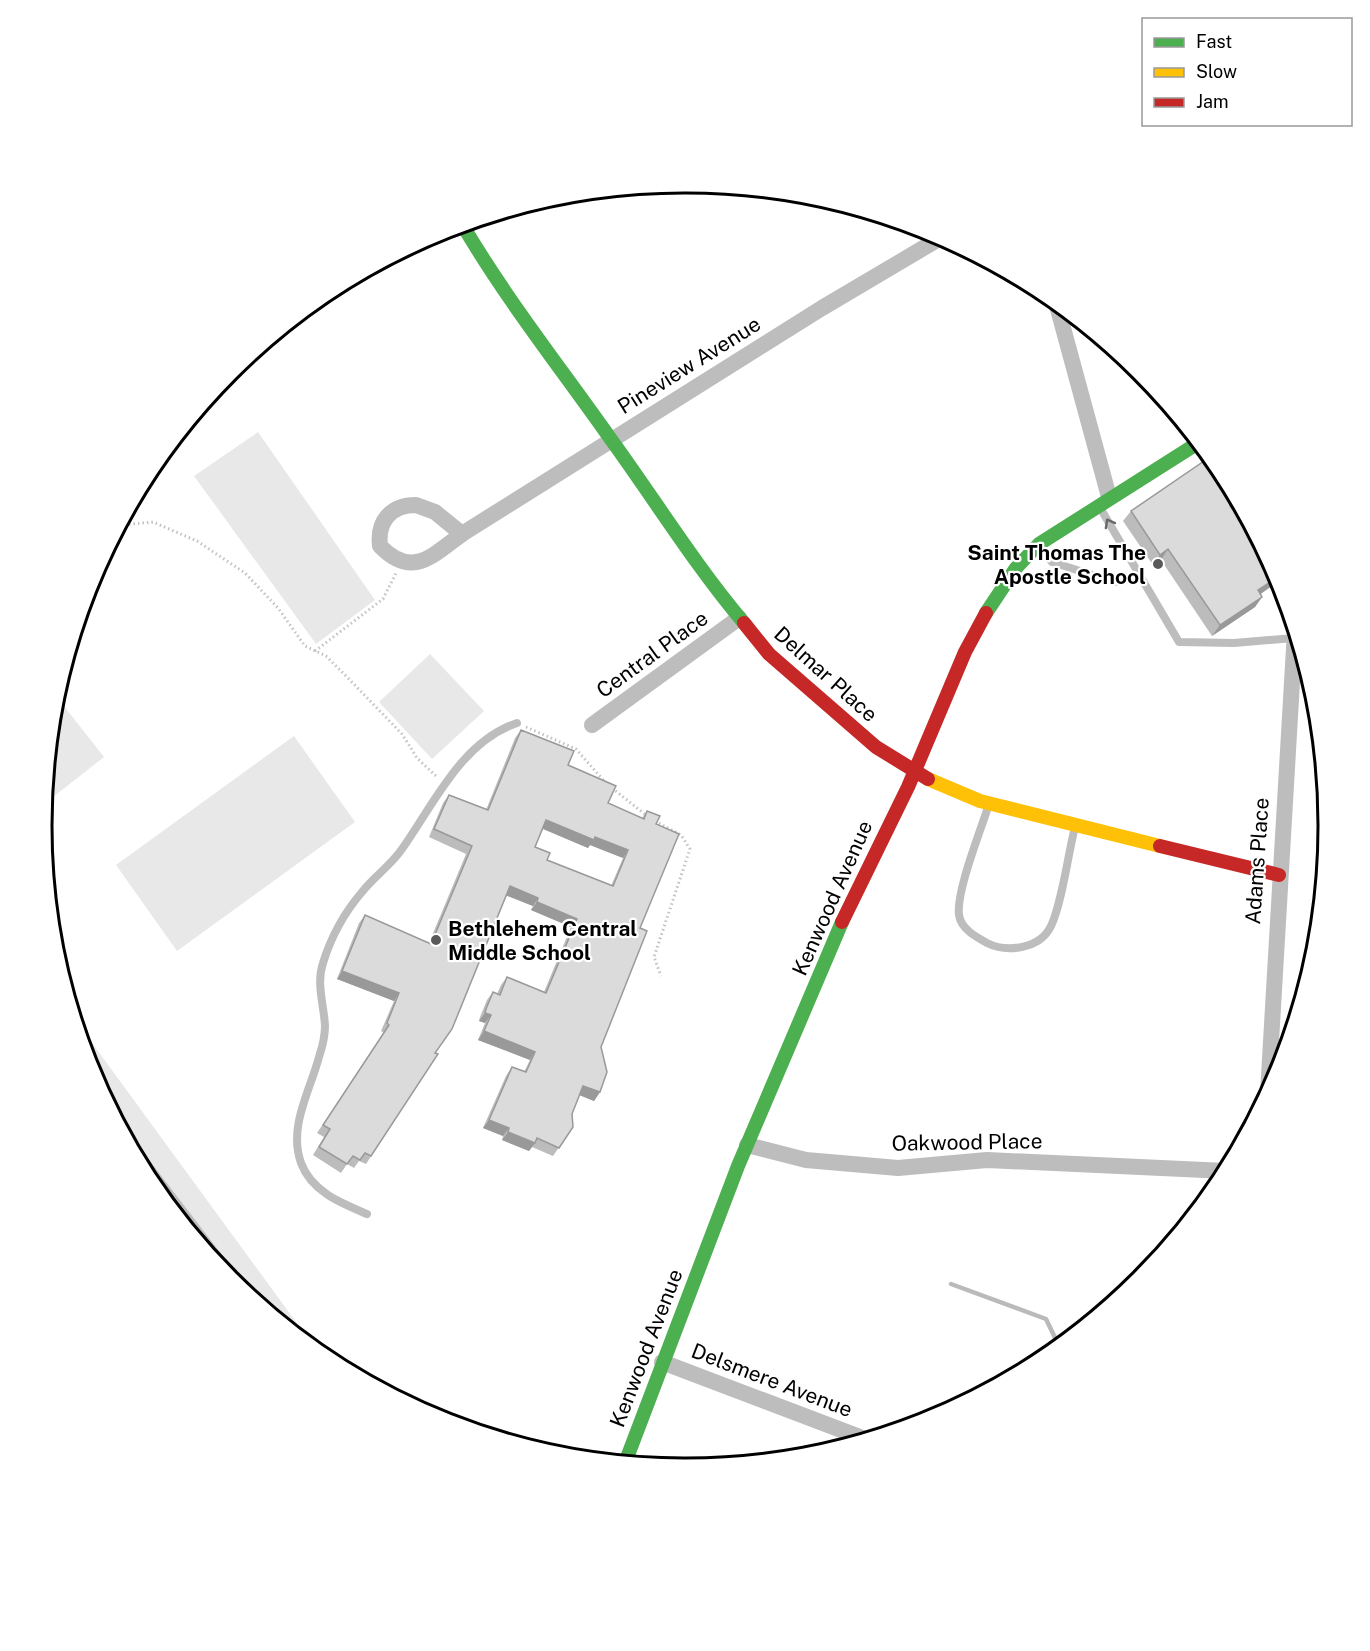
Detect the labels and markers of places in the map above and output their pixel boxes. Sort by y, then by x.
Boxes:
place label: Saint Thomas The Apostle School [967,540,1146,589]
marker: Saint Thomas The Apostle School [1151,557,1165,571]
place label: Bethlehem Central Middle School [448,916,637,965]
marker: Bethlehem Central Middle School [429,933,443,947]

